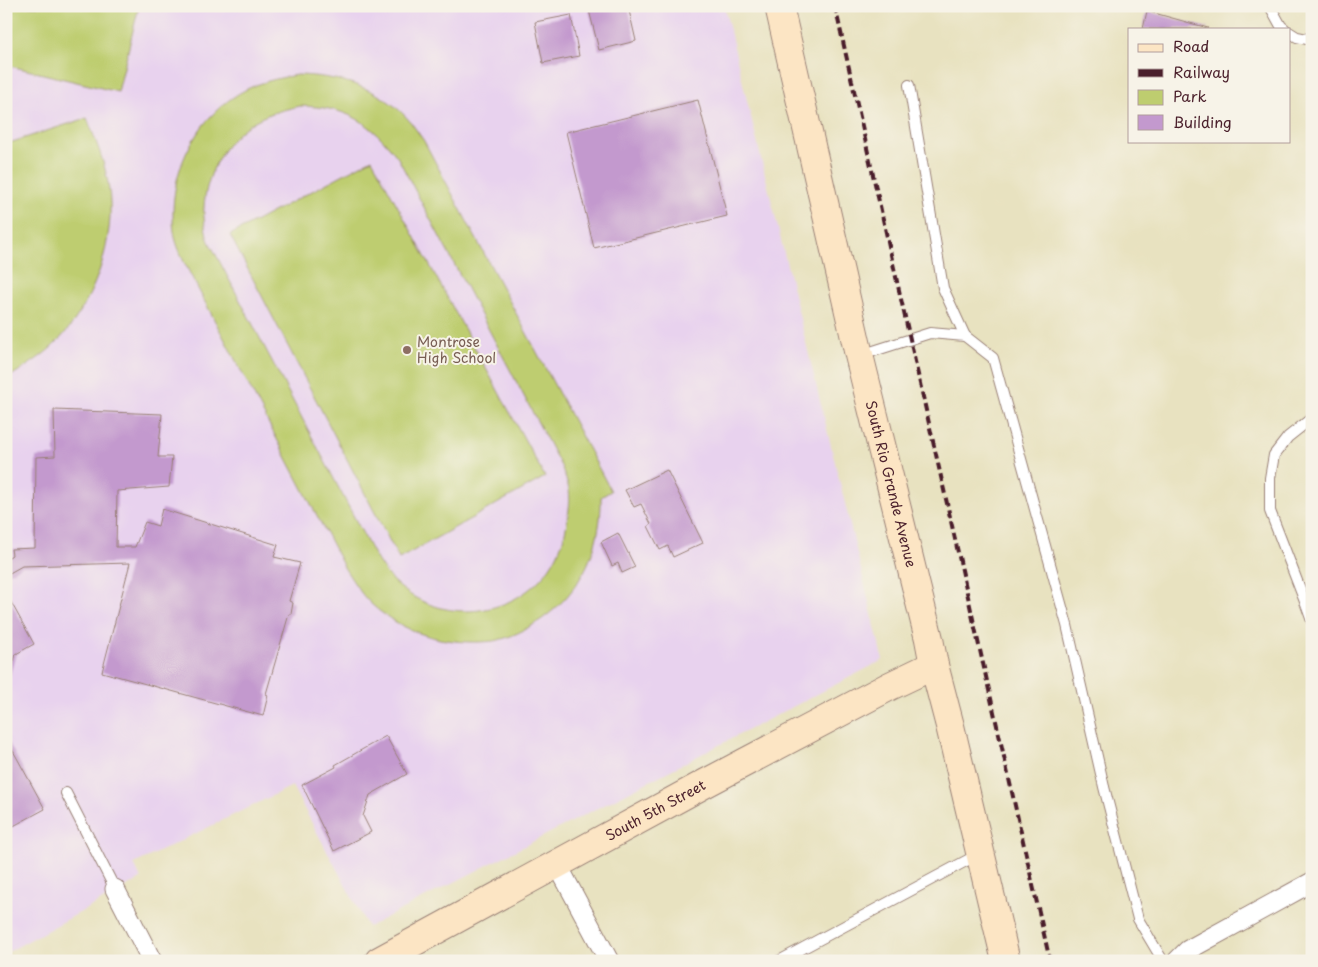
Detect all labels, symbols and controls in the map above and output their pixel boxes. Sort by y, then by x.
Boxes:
legend [1128,28,1290,142]
text: Road [1173,34,1209,57]
text: Railway [1173,60,1230,83]
text: Park [1173,84,1207,107]
text: Building [1173,110,1232,133]
place label: Montrose High School [417,331,496,368]
marker: Montrose High School [401,344,413,356]
street label: South Rio Grande Avenue [861,399,922,569]
street label: South 5th Street [602,774,710,846]

